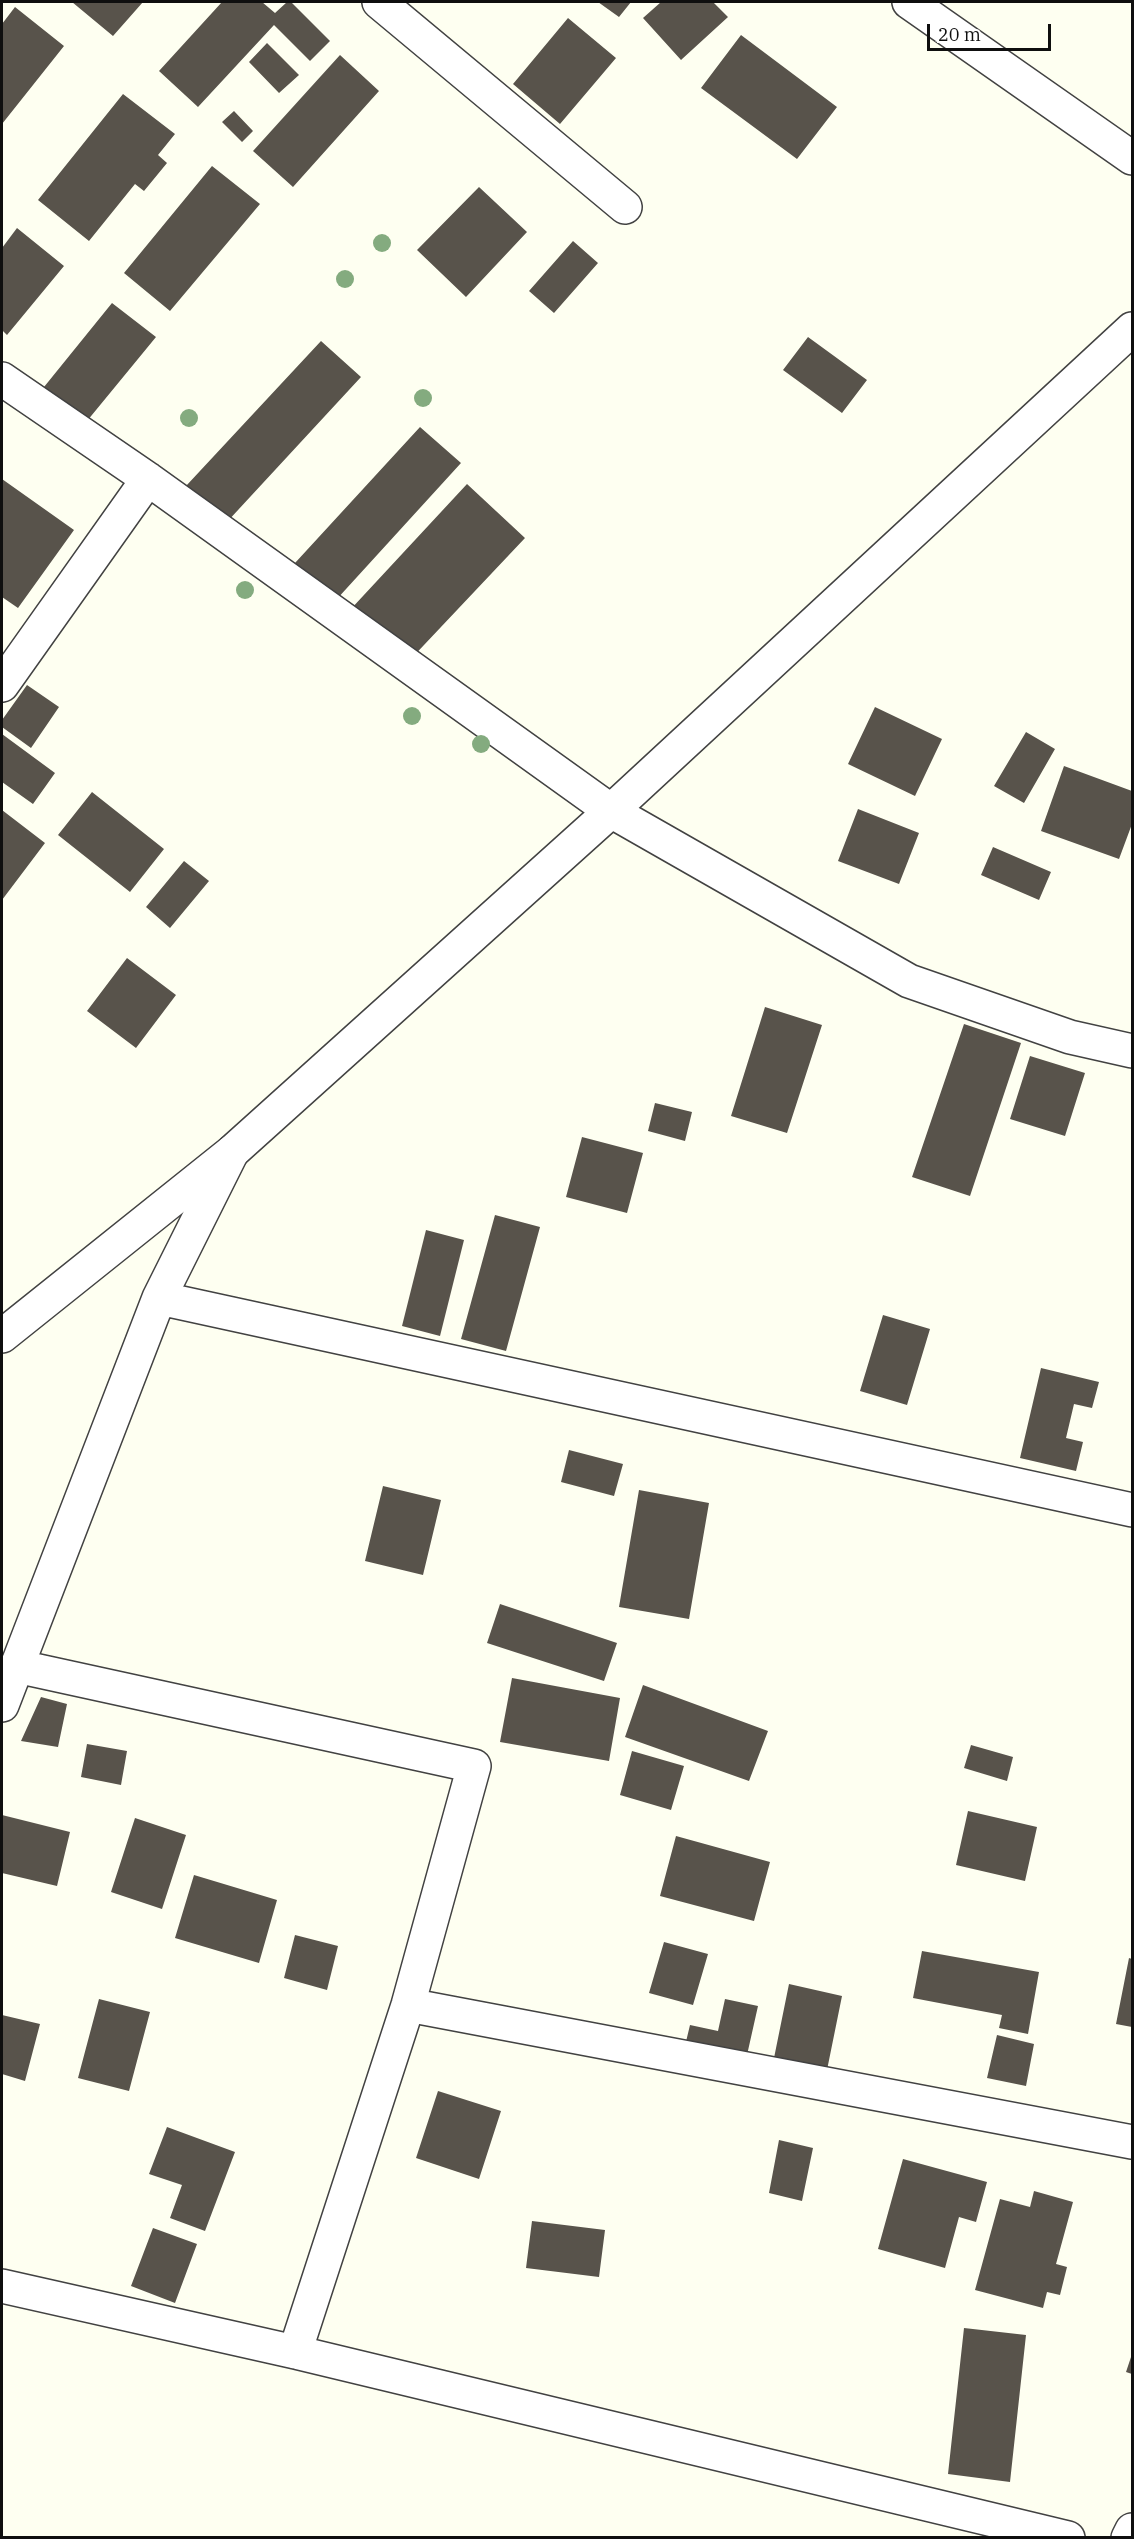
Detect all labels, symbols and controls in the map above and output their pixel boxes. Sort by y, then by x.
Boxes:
scale bar [930,12,1054,50]
text: 20 m [938,23,981,46]

